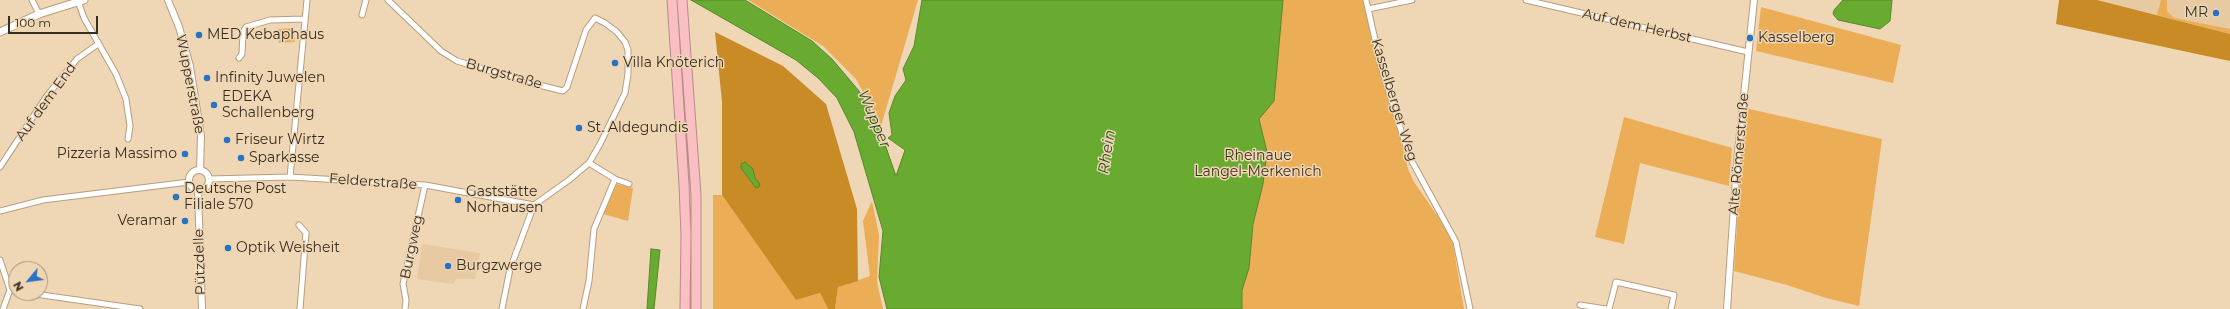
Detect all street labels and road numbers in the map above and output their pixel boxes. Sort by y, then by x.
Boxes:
street label: Auf dem Herbst [1581,5,1693,47]
street label: Wupperstraße [172,33,208,135]
street label: Kasselberger Weg [1367,37,1421,163]
street label: Burgstraße [464,55,544,93]
street label: Auf dem End [12,60,80,144]
street label: Alte Römerstraße [1725,92,1753,216]
street label: Felderstraße [329,171,417,193]
street label: Burgweg [397,213,427,281]
street label: Pützdelle [190,229,210,295]

